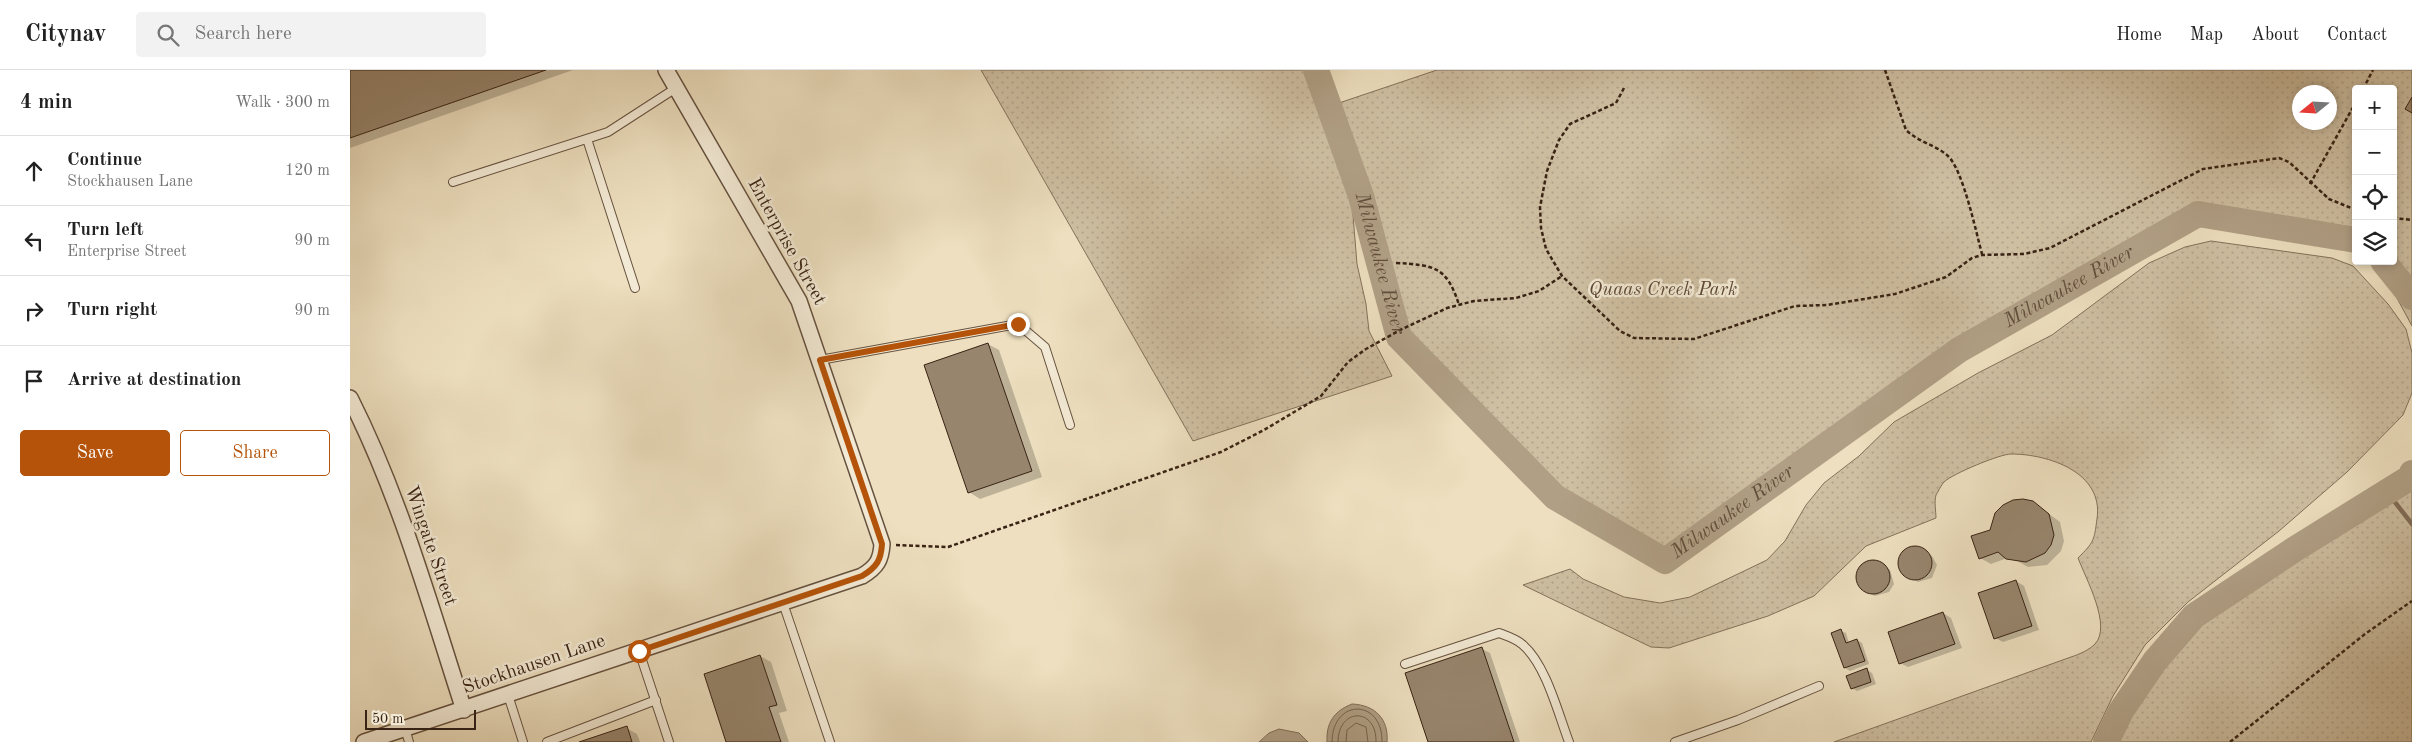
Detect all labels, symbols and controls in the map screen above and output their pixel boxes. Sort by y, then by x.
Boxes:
search box [136,12,486,57]
icon: search [154,21,182,49]
text: Citynav [25,23,106,47]
text: Search here [194,25,292,44]
text: Home [2116,26,2162,44]
text: Map [2190,26,2223,44]
text: About [2251,26,2299,44]
text: Contact [2327,26,2387,44]
north arrow [2292,85,2337,130]
map controls [2352,85,2397,265]
button: + [2352,85,2397,130]
text: 4 min [20,92,73,113]
text: Walk · 300 m [235,95,330,111]
button: − [2352,130,2397,175]
text: Continue [67,151,142,170]
icon: ahead [20,157,48,185]
text: 120 m [285,163,330,179]
text: Stockhausen Lane [67,174,193,190]
street label: Enterprise Street [743,175,829,309]
button: locate [2352,175,2397,220]
water label: Milwaukee River [1350,190,1408,337]
button: layers [2352,220,2397,265]
text: Turn left [67,221,144,240]
icon: left [20,227,48,255]
text: 90 m [294,233,330,249]
water label: Milwaukee River [2000,242,2138,333]
text: Enterprise Street [67,244,187,260]
park label: Quaas Creek Park [1589,281,1737,300]
icon: right [20,297,48,325]
text: Turn right [67,301,157,320]
text: 90 m [294,303,330,319]
route end [1007,313,1030,336]
icon: arrive [20,367,48,395]
text: Arrive at destination [67,371,241,390]
button: Save [20,430,170,476]
button: Share [180,430,330,476]
water label: Milwaukee River [1667,461,1798,564]
street label: Wingate Street [401,484,459,608]
street label: Stockhausen Lane [460,632,608,698]
route start [628,640,651,663]
scale bar [365,707,476,730]
text: 50 m [372,712,403,726]

